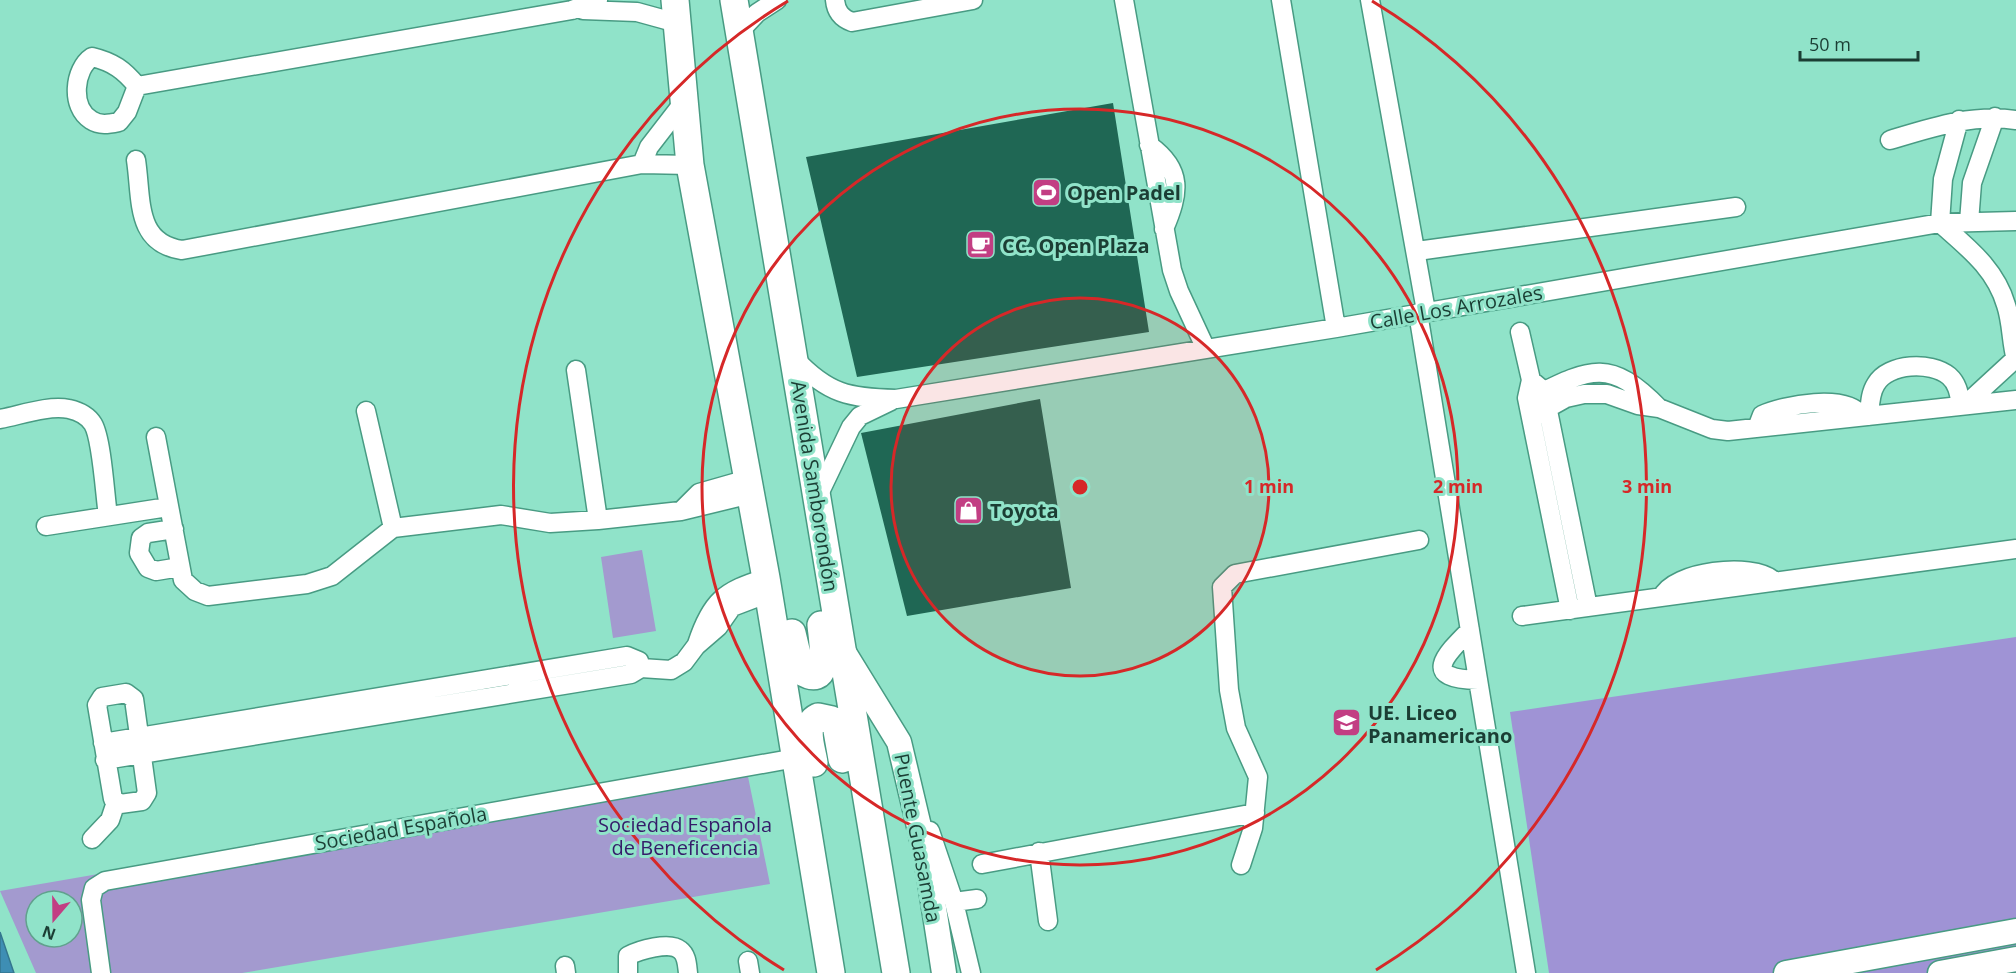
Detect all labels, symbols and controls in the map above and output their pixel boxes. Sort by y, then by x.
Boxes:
scale bar [1800,24,1918,62]
text: 50 m [1809,32,1851,56]
sports icon: Open Padel [1030,176,1062,208]
place label: Open Padel [1067,179,1181,206]
cafe icon: CC. Open Plaza [965,229,997,261]
place label: CC. Open Plaza [1002,232,1150,259]
street label: Calle Los Arrozales [1368,279,1544,335]
street label: Avenida Samborondón [785,378,845,594]
text: 1 min [1244,474,1294,498]
text: 2 min [1433,474,1483,498]
text: 3 min [1622,474,1672,498]
centre of rings [1070,477,1090,497]
shop icon: Toyota [953,494,985,526]
place label: Toyota [990,497,1059,524]
place label: UE. Liceo Panamericano [1368,699,1512,749]
school or university icon: UE. Liceo Panamericano [1331,707,1363,739]
street label: Puente Guasamda [888,751,948,925]
street label: Sociedad Española [313,800,489,856]
park label: Sociedad Española de Beneficencia [598,811,772,861]
north arrow [24,889,84,949]
text: N [39,921,59,946]

